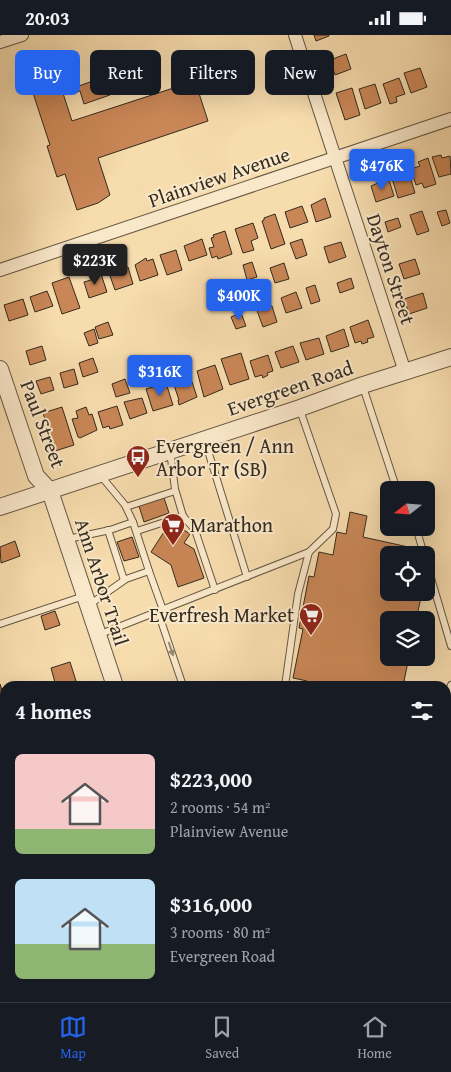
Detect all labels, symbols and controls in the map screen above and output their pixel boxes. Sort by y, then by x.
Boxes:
text: 20:03 [25,4,70,32]
chip: Buy [15,50,80,95]
chip: Rent [90,50,161,95]
chip: Filters [171,50,255,95]
chip: New [265,50,334,95]
street label: Plainview Avenue [144,139,293,214]
pin: $476K [347,149,417,191]
text: $476K [360,153,404,177]
street label: Dayton Street [360,210,423,328]
pin: $223K [60,243,130,286]
text: $223K [73,248,117,272]
pin: $400K [204,279,274,321]
text: $400K [217,283,261,307]
street label: Evergreen Road [223,352,357,423]
pin: $316K [125,355,195,397]
text: $316K [138,359,182,383]
street label: Paul Street [14,376,73,472]
place label: Evergreen / Ann Arbor Tr (SB) [156,431,294,483]
bus stop icon: Evergreen / Ann Arbor Tr (SB) [125,444,151,478]
north arrow [380,481,435,536]
map controls [380,481,435,666]
place label: Marathon [190,510,273,539]
supermarket icon: Marathon [160,512,186,546]
street label: Ann Arbor Trail [68,514,137,650]
button: locate [380,546,435,601]
place label: Everfresh Market [149,600,294,629]
supermarket icon: Everfresh Market [298,602,324,636]
button: layers [380,611,435,666]
one-way arrow [167,642,175,657]
text: 4 homes [15,696,91,727]
icon: filters [408,697,436,725]
text: $223,000 [170,764,252,795]
icon: home [55,774,115,834]
text: 2 rooms · 54 m² [170,795,270,819]
text: Plainview Avenue [170,819,288,843]
text: $316,000 [170,889,252,920]
icon: home [55,899,115,959]
text: 3 rooms · 80 m² [170,920,270,944]
text: Evergreen Road [170,944,275,968]
tab: Map [59,1013,87,1063]
tab: Saved [205,1013,239,1063]
tab: Home [357,1013,392,1063]

